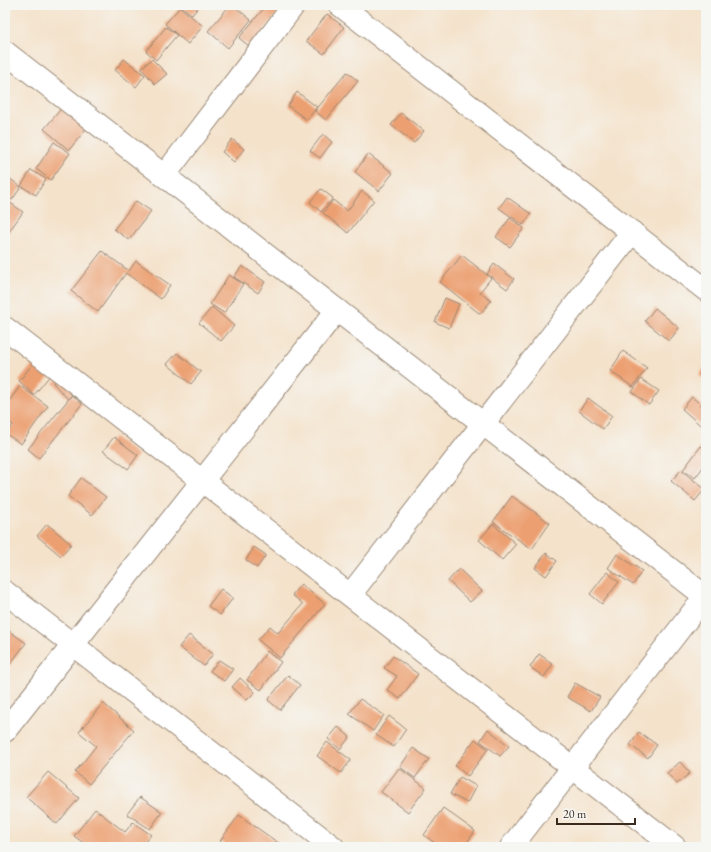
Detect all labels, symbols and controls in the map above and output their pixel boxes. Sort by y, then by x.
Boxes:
scale bar [557,800,635,826]
text: 20 m [563,806,587,822]

